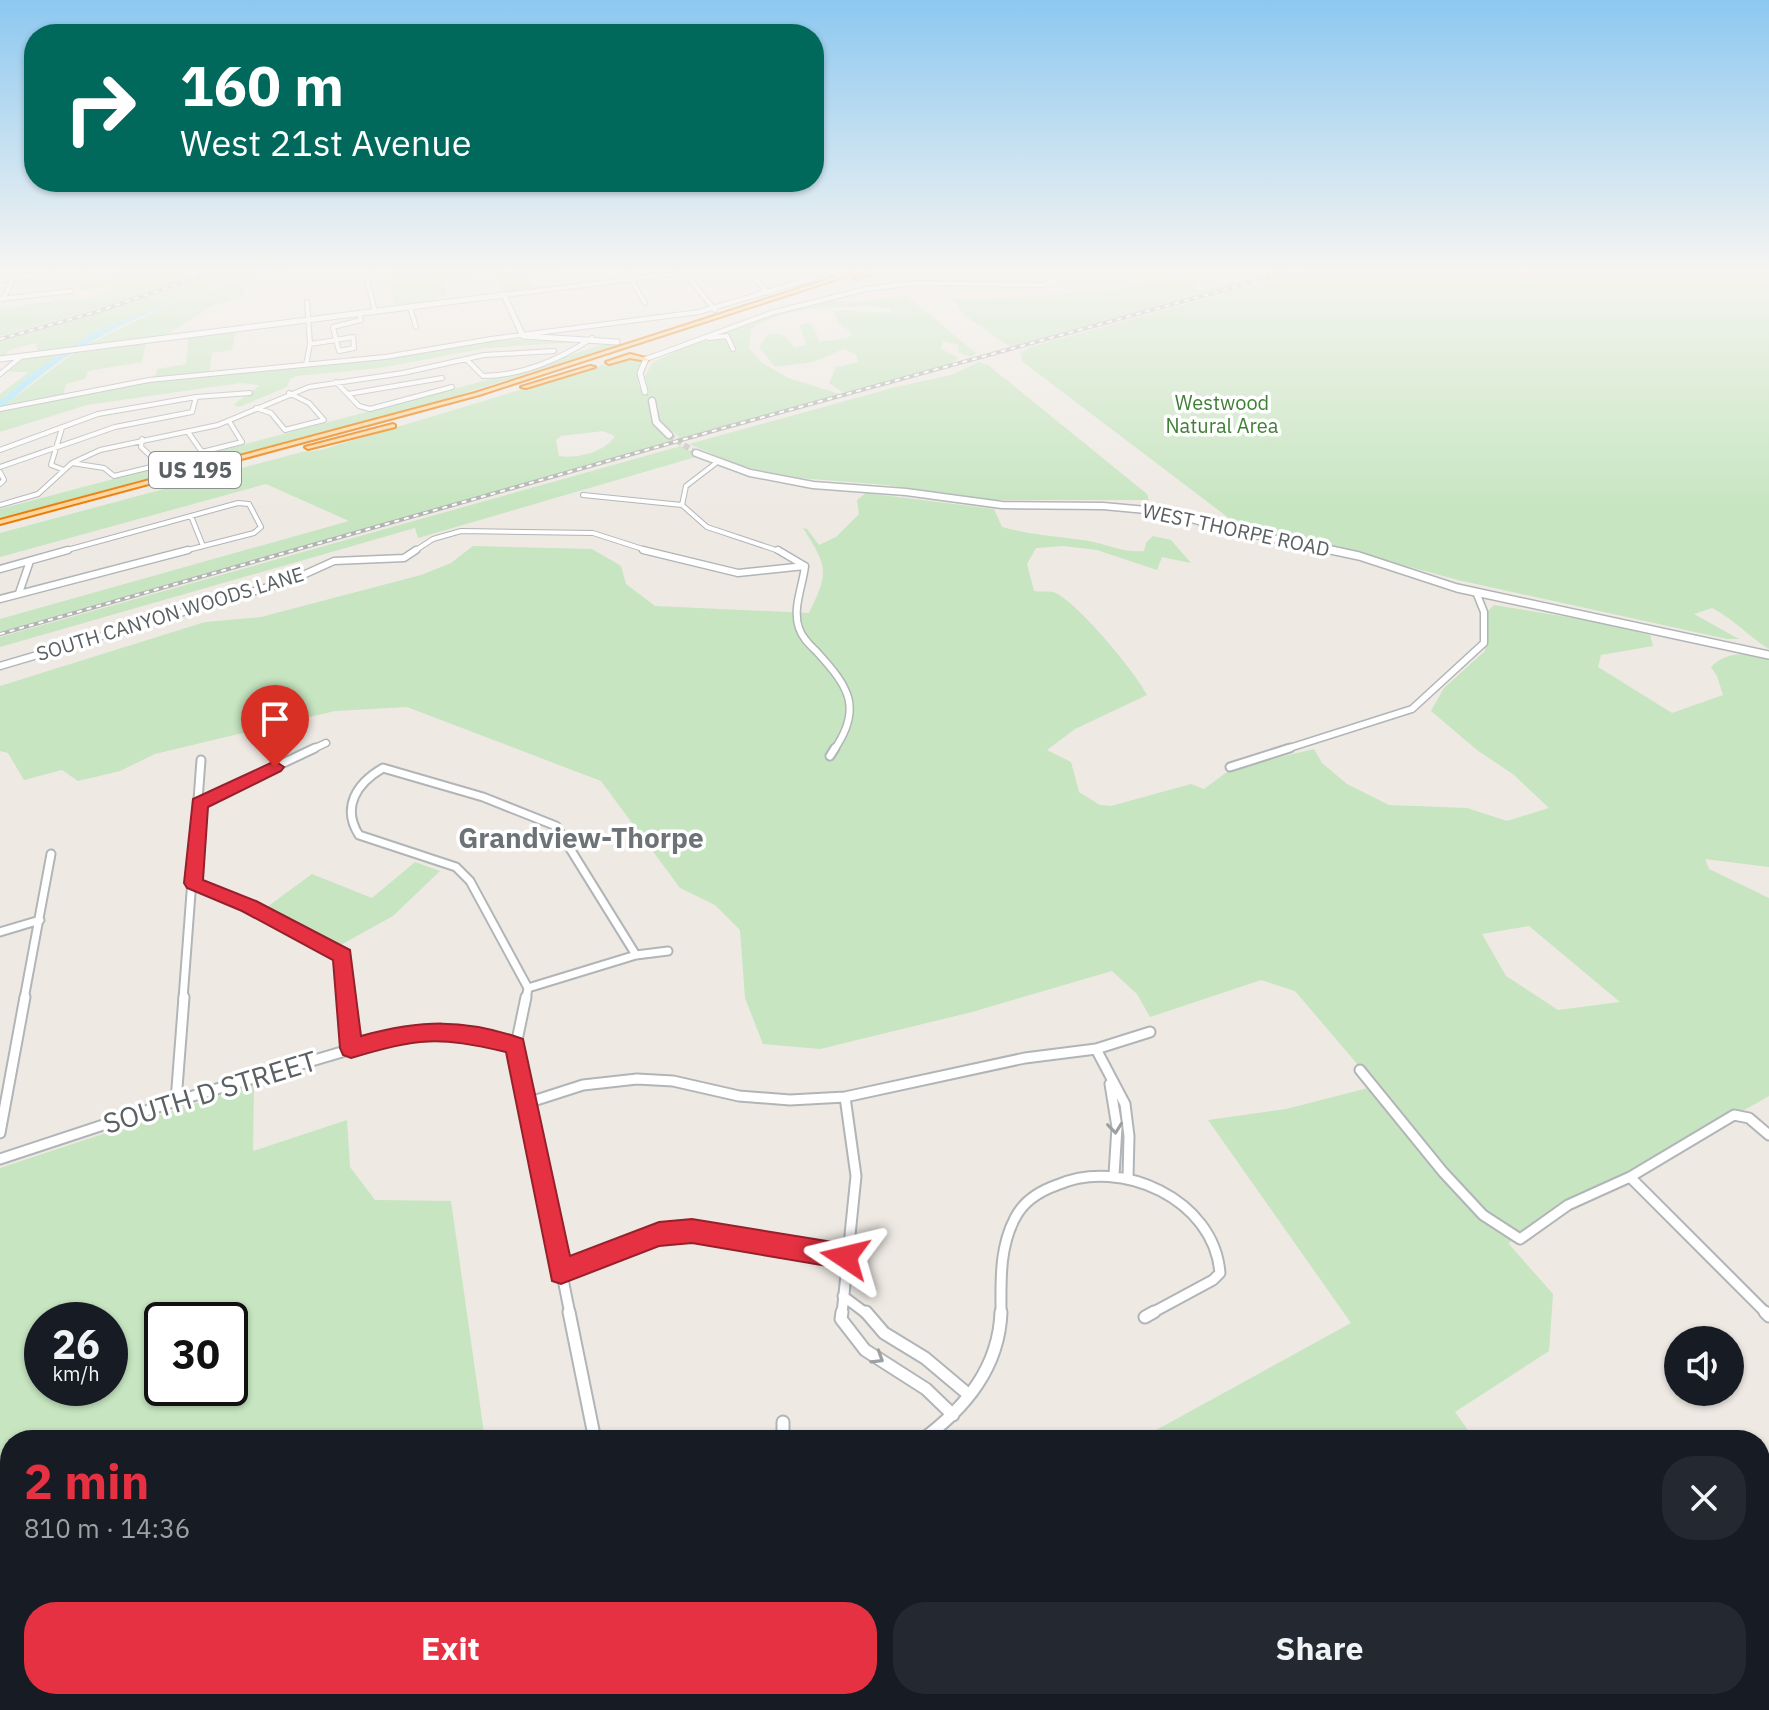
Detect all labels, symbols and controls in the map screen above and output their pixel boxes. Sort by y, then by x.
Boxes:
text: 160 m [180,49,344,121]
icon: right [48,56,152,160]
text: West 21st Avenue [180,119,472,166]
park label: Westwood Natural Area [1165,389,1279,439]
road number: US 195 [149,452,241,488]
street label: WEST THORPE ROAD [1140,496,1332,563]
street label: SOUTH CANYON WOODS LANE [33,560,307,667]
pin [241,685,309,767]
icon: arrive [253,697,297,741]
district label: Grandview-Thorpe [458,819,704,856]
street label: SOUTH D STREET [99,1041,321,1142]
one-way arrow [1107,1122,1124,1135]
position arrow [803,1215,887,1299]
speed limit sign: 30 [144,1302,248,1406]
text: 26 [52,1318,100,1370]
map controls [1664,1326,1744,1406]
button: sound [1664,1326,1744,1406]
one-way arrow [869,1349,884,1364]
text: km/h [52,1360,100,1387]
text: 2 min [24,1450,149,1512]
button: close [1662,1456,1746,1540]
text: 810 m · 14:36 [24,1511,190,1545]
button: Exit [24,1602,877,1694]
button: Share [893,1602,1746,1694]

